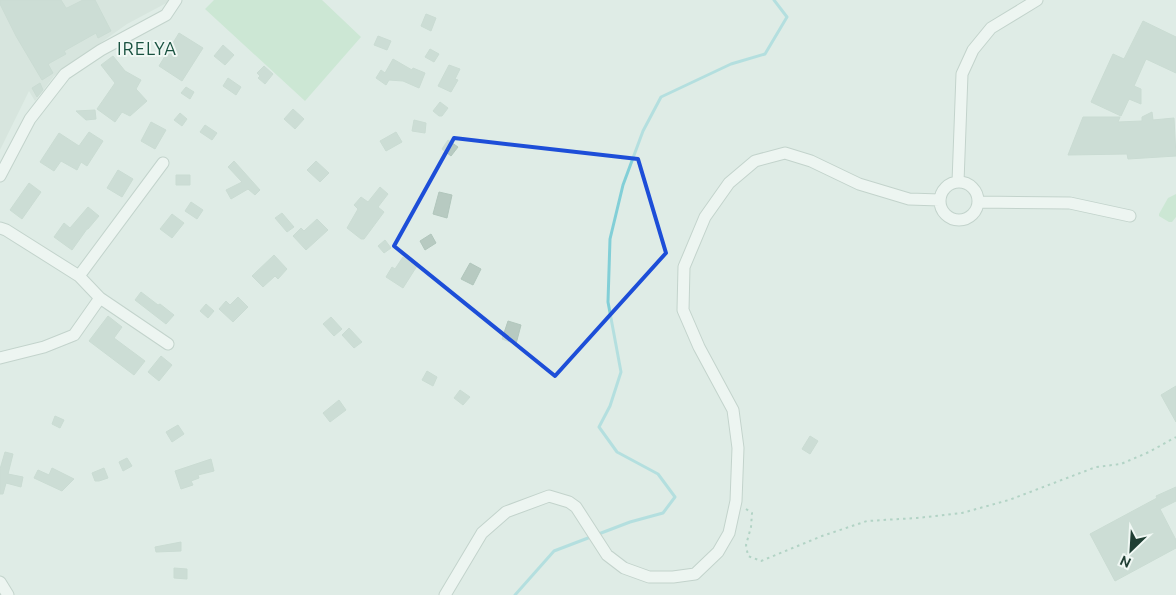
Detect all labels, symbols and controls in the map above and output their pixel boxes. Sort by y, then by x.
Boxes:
district label: IRELYA [117,38,177,58]
north arrow [1106,525,1156,575]
text: N [1117,552,1134,571]

